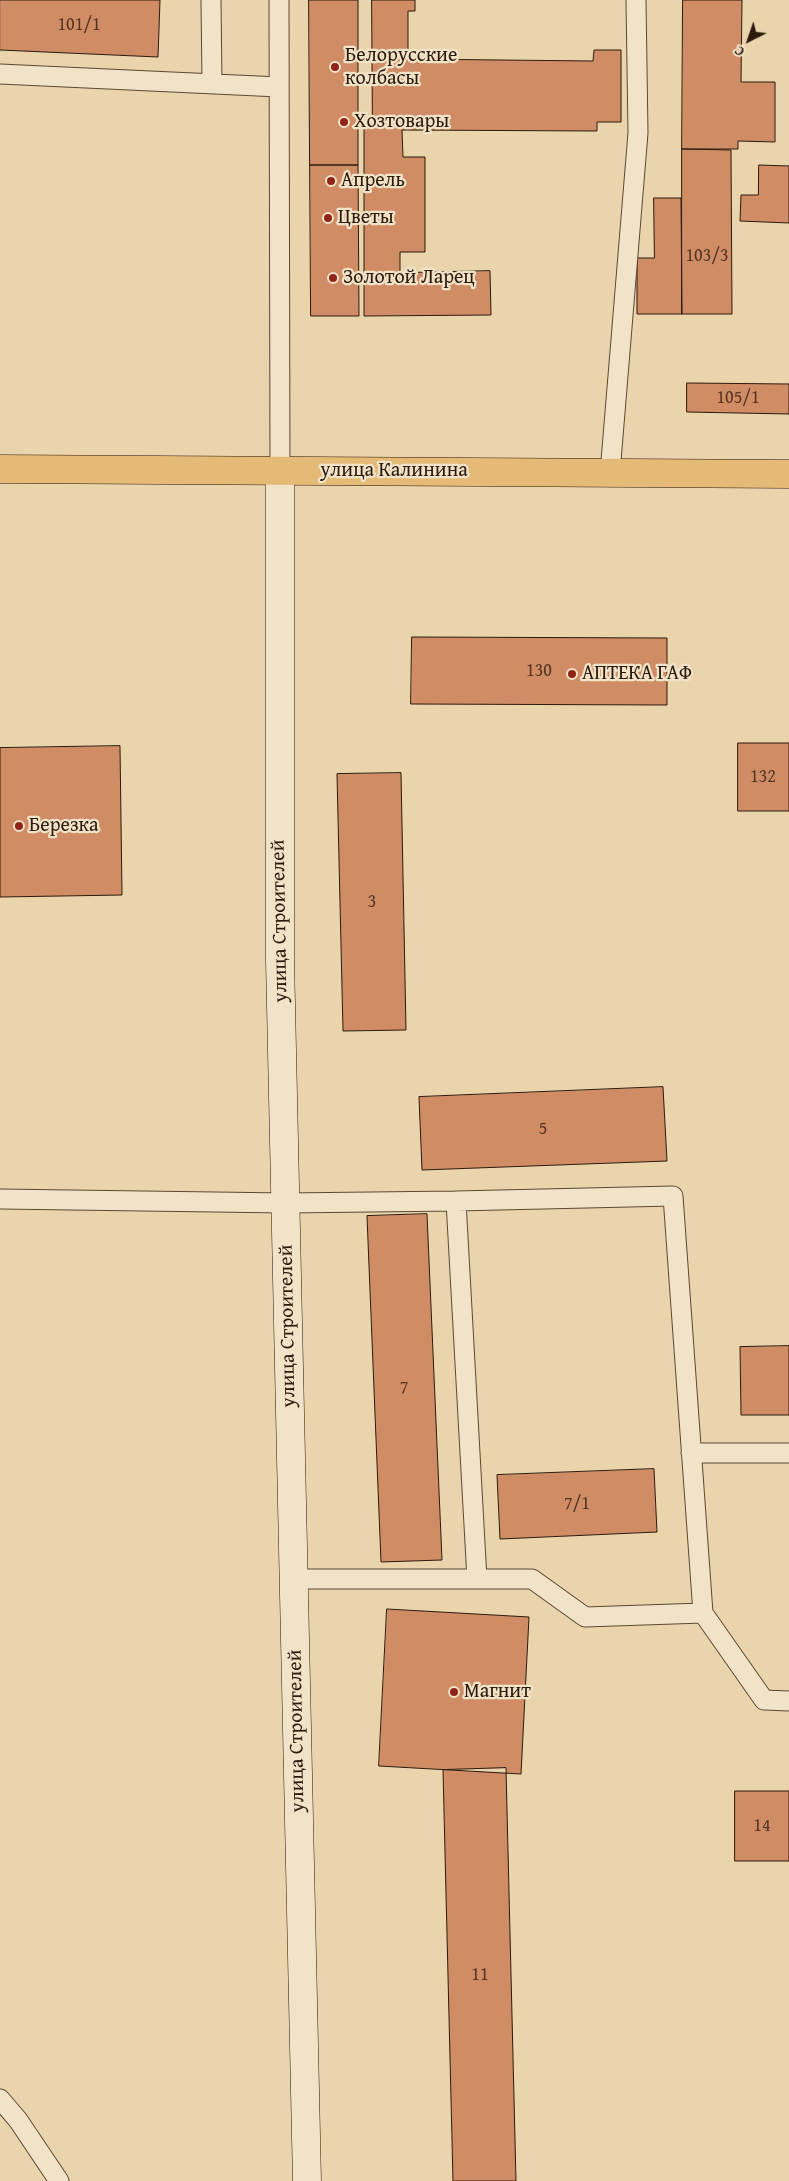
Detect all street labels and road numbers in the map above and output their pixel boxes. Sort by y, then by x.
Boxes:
street label: улица Калинина [320,459,468,483]
street label: улица Строителей [267,839,293,1003]
street label: улица Строителей [275,1244,301,1408]
street label: улица Строителей [284,1649,310,1813]

